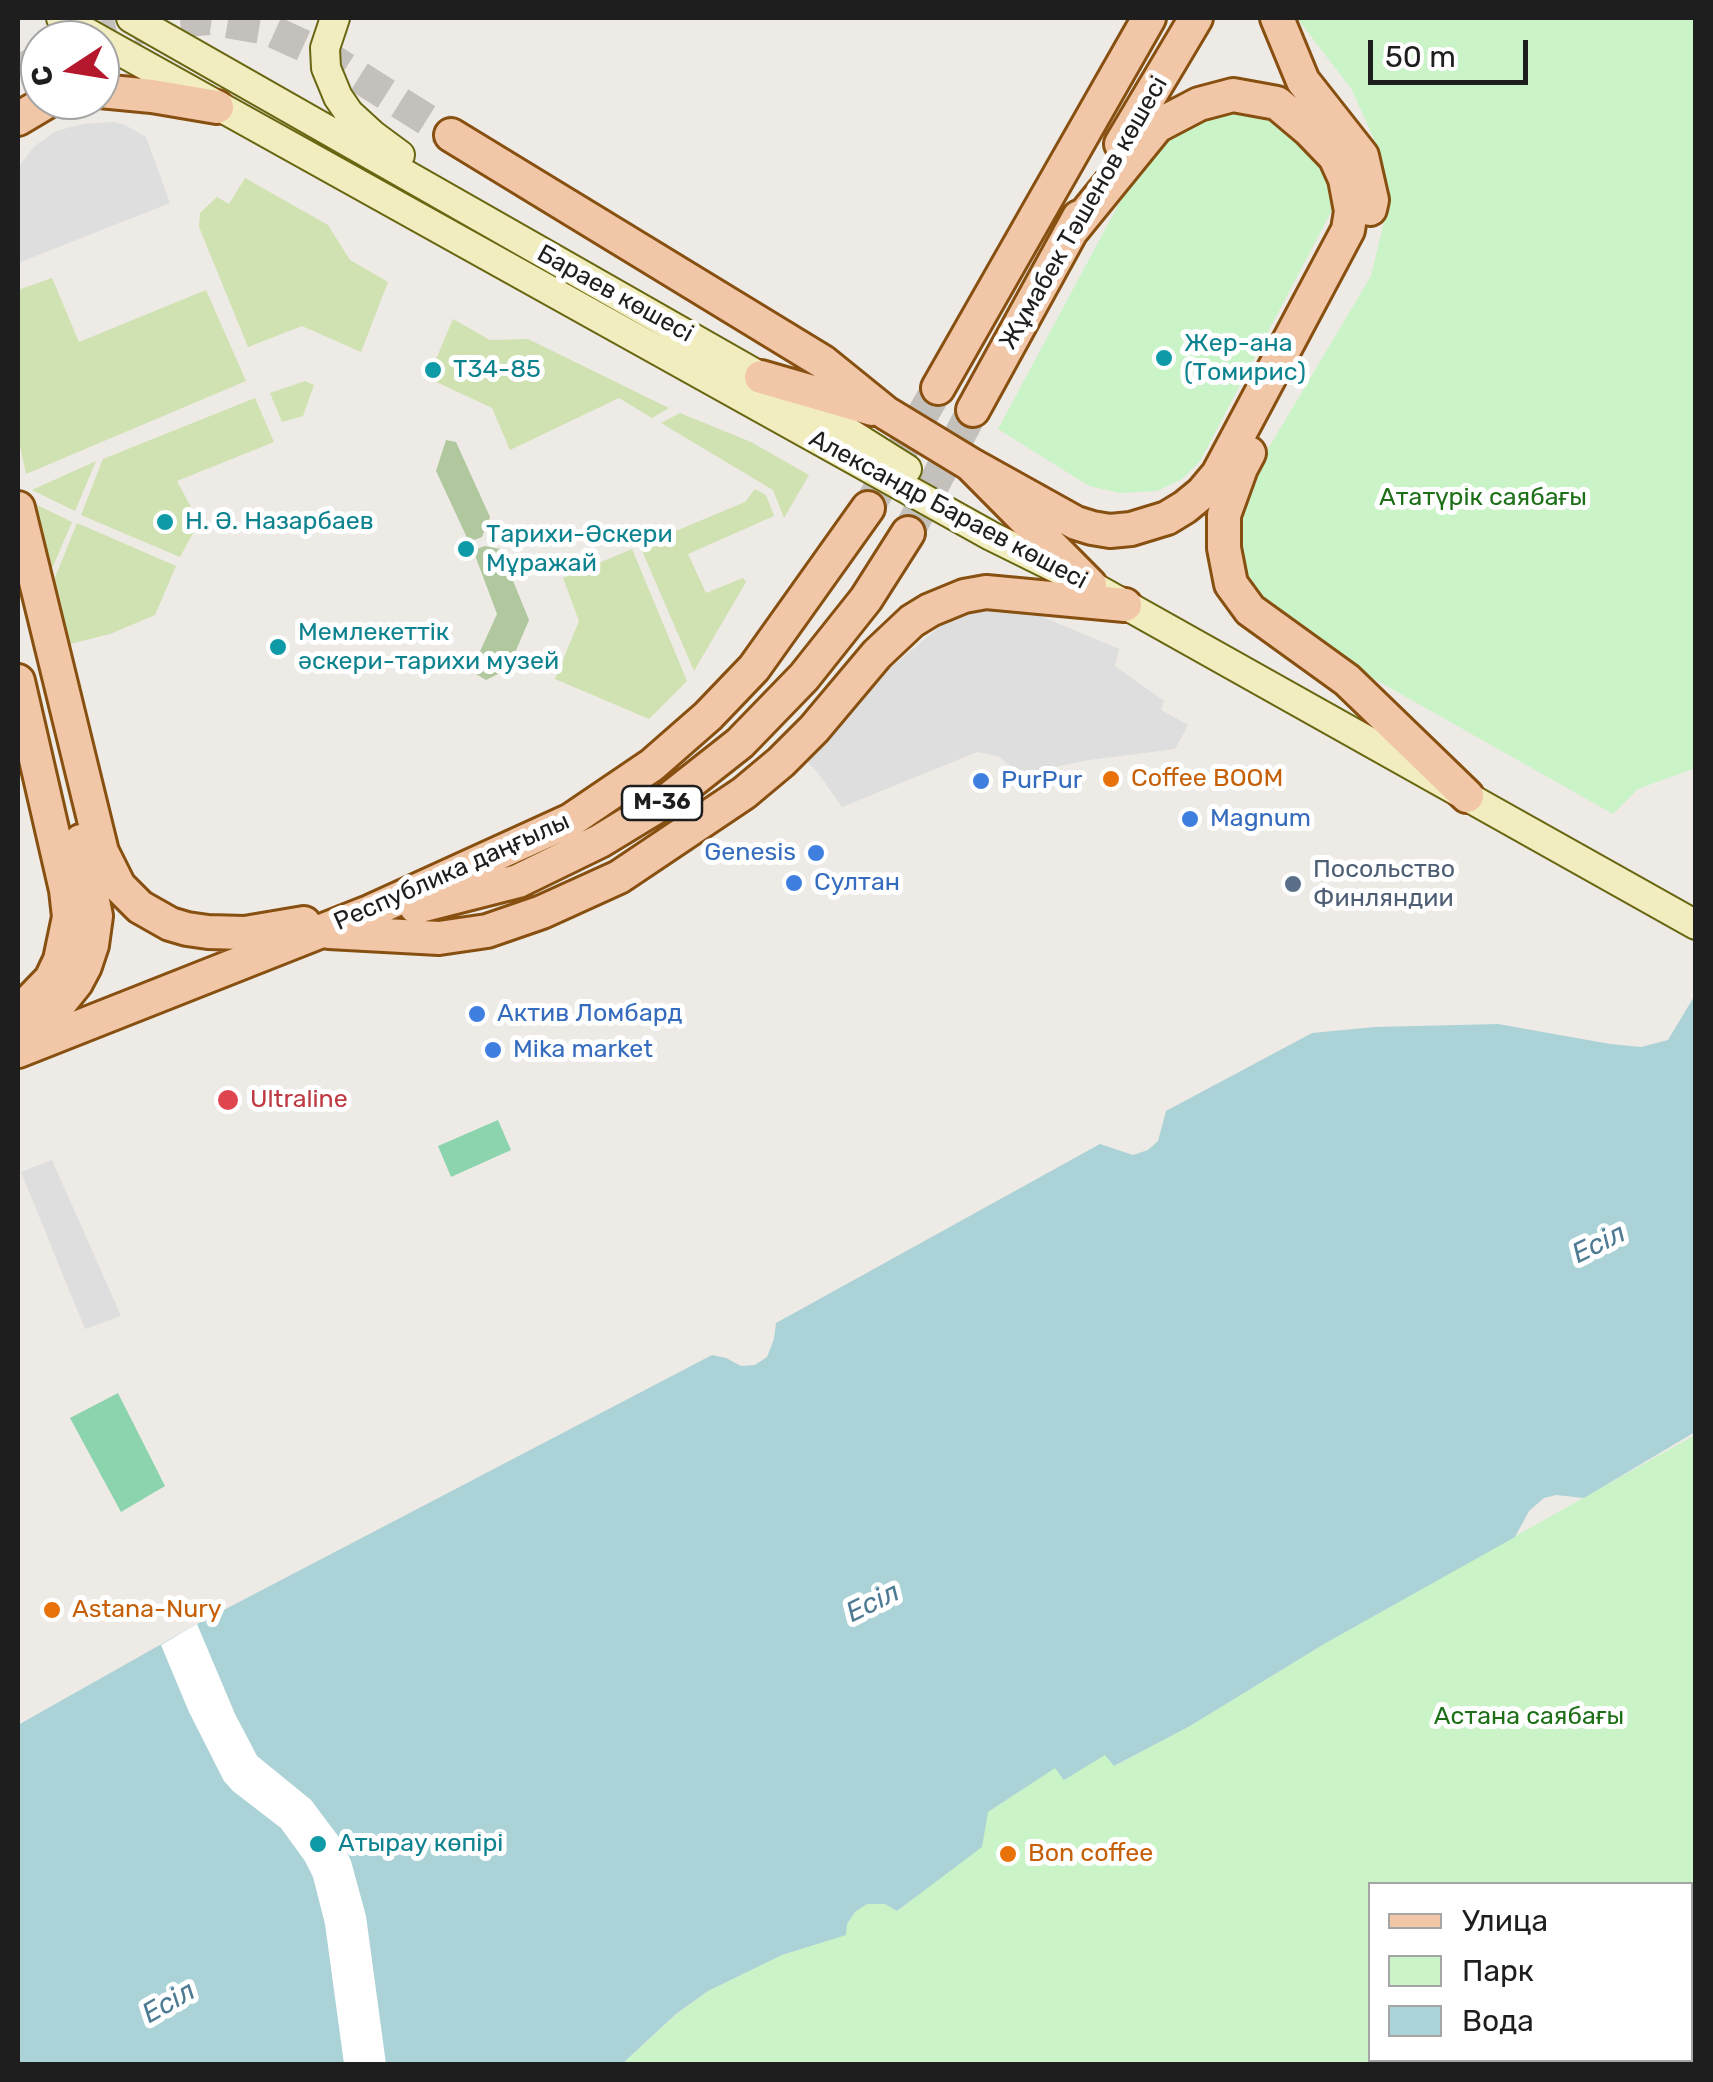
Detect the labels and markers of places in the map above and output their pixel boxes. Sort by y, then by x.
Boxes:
place label: Жер-ана (Томирис) [1184,329,1306,388]
marker: Жер-ана (Томирис) [1153,347,1175,369]
place label: Т34-85 [453,355,541,385]
marker: Т34-85 [422,359,444,381]
place label: Н. Ә. Назарбаев [185,507,374,537]
marker: Н. Ә. Назарбаев [154,511,176,533]
place label: Тарихи-Әскери Мұражай [486,520,673,579]
marker: Тарихи-Әскери Мұражай [455,538,477,560]
place label: Мемлекеттік әскери-тарихи музей [298,618,559,677]
marker: Мемлекеттік әскери-тарихи музей [267,636,289,658]
place label: Coffee BOOM [1131,764,1283,794]
place label: PurPur [1001,766,1082,796]
marker: Coffee BOOM [1100,768,1122,790]
marker: PurPur [970,770,992,792]
place label: Magnum [1210,804,1311,834]
marker: Magnum [1179,808,1201,830]
place label: Genesis [704,838,796,868]
marker: Genesis [805,842,827,864]
place label: Посольство Финляндии [1313,855,1455,914]
place label: Султан [814,868,900,898]
marker: Султан [783,872,805,894]
marker: Посольство Финляндии [1282,873,1304,895]
place label: Актив Ломбард [497,999,683,1029]
marker: Актив Ломбард [466,1003,488,1025]
place label: Mika market [513,1035,653,1065]
marker: Mika market [482,1039,504,1061]
place label: Ultraline [250,1085,348,1115]
marker: Ultraline [215,1087,241,1113]
place label: Astana-Nury [72,1595,222,1625]
marker: Astana-Nury [41,1599,63,1621]
place label: Атырау көпірі [338,1829,503,1859]
marker: Атырау көпірі [307,1833,329,1855]
place label: Bon coffee [1028,1839,1153,1869]
marker: Bon coffee [997,1843,1019,1865]

